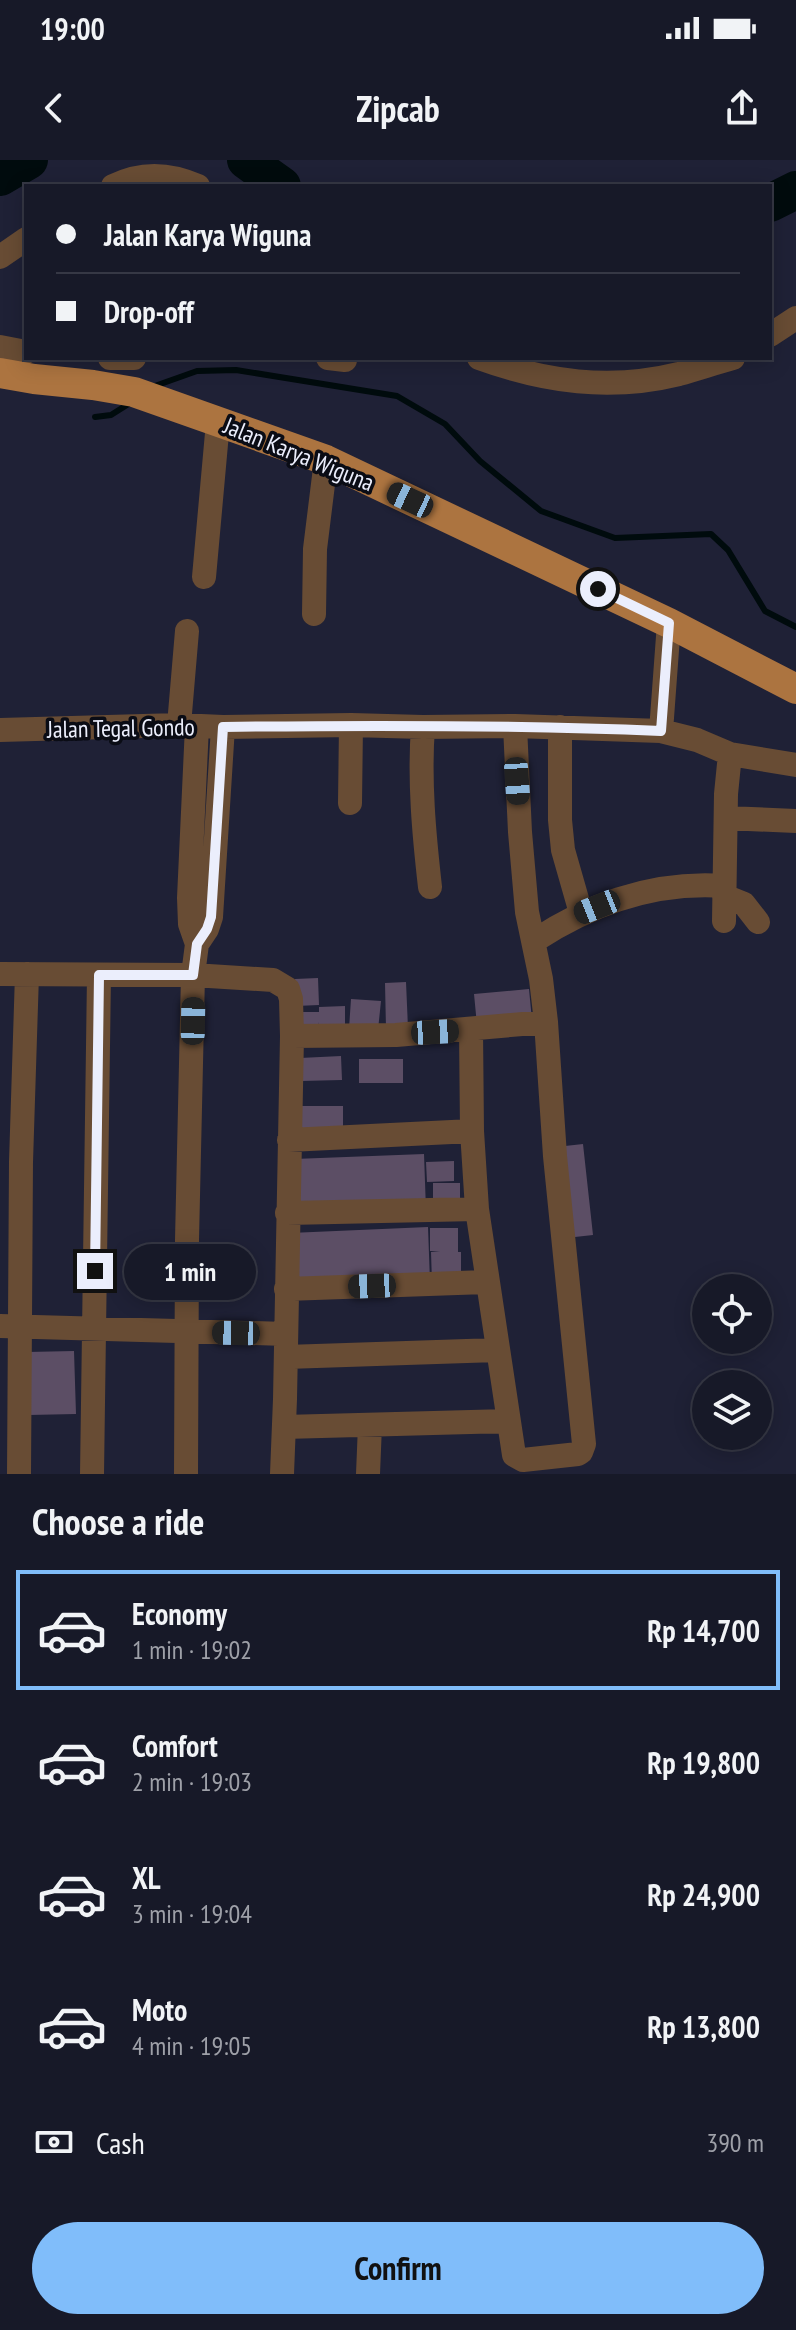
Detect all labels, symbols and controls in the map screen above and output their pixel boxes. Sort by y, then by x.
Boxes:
text: 19:00 [40,9,105,48]
text: Zipcab [356,85,440,132]
icon: back [32,86,76,130]
icon: share [720,86,764,130]
text: Jalan Karya Wiguna [104,215,311,254]
text: Drop-off [104,292,194,331]
street label: Jalan Karya Wiguna [218,409,379,498]
car [383,479,437,521]
route start [580,571,616,607]
street label: Jalan Tegal Gondo [46,711,195,745]
car [503,756,531,806]
car [570,887,624,927]
car [181,997,205,1045]
car [410,1019,460,1045]
callout: 1 min [123,1243,255,1299]
route end [77,1253,113,1289]
text: 1 min [164,1255,216,1288]
car [348,1273,396,1299]
map controls [692,1274,772,1450]
button: locate [692,1274,772,1354]
car [212,1321,260,1345]
button: layers [692,1370,772,1450]
text: Choose a ride [32,1498,204,1545]
icon: car [36,1594,108,1666]
text: Economy [132,1594,227,1633]
text: Rp 14,700 [647,1611,760,1650]
text: 1 min · 19:02 [132,1633,252,1666]
icon: car [36,1726,108,1798]
text: Comfort [132,1726,218,1765]
text: Rp 19,800 [647,1743,760,1782]
text: 2 min · 19:03 [132,1765,252,1798]
icon: car [36,1858,108,1930]
text: XL [132,1858,161,1897]
text: Rp 24,900 [647,1875,760,1914]
text: 3 min · 19:04 [132,1897,252,1930]
icon: car [36,1990,108,2062]
text: Moto [132,1990,187,2029]
text: Rp 13,800 [647,2007,760,2046]
text: 4 min · 19:05 [132,2029,252,2062]
icon: cash [32,2120,76,2164]
text: Cash [96,2123,145,2162]
text: 390 m [706,2126,764,2159]
button: Confirm [32,2222,764,2314]

